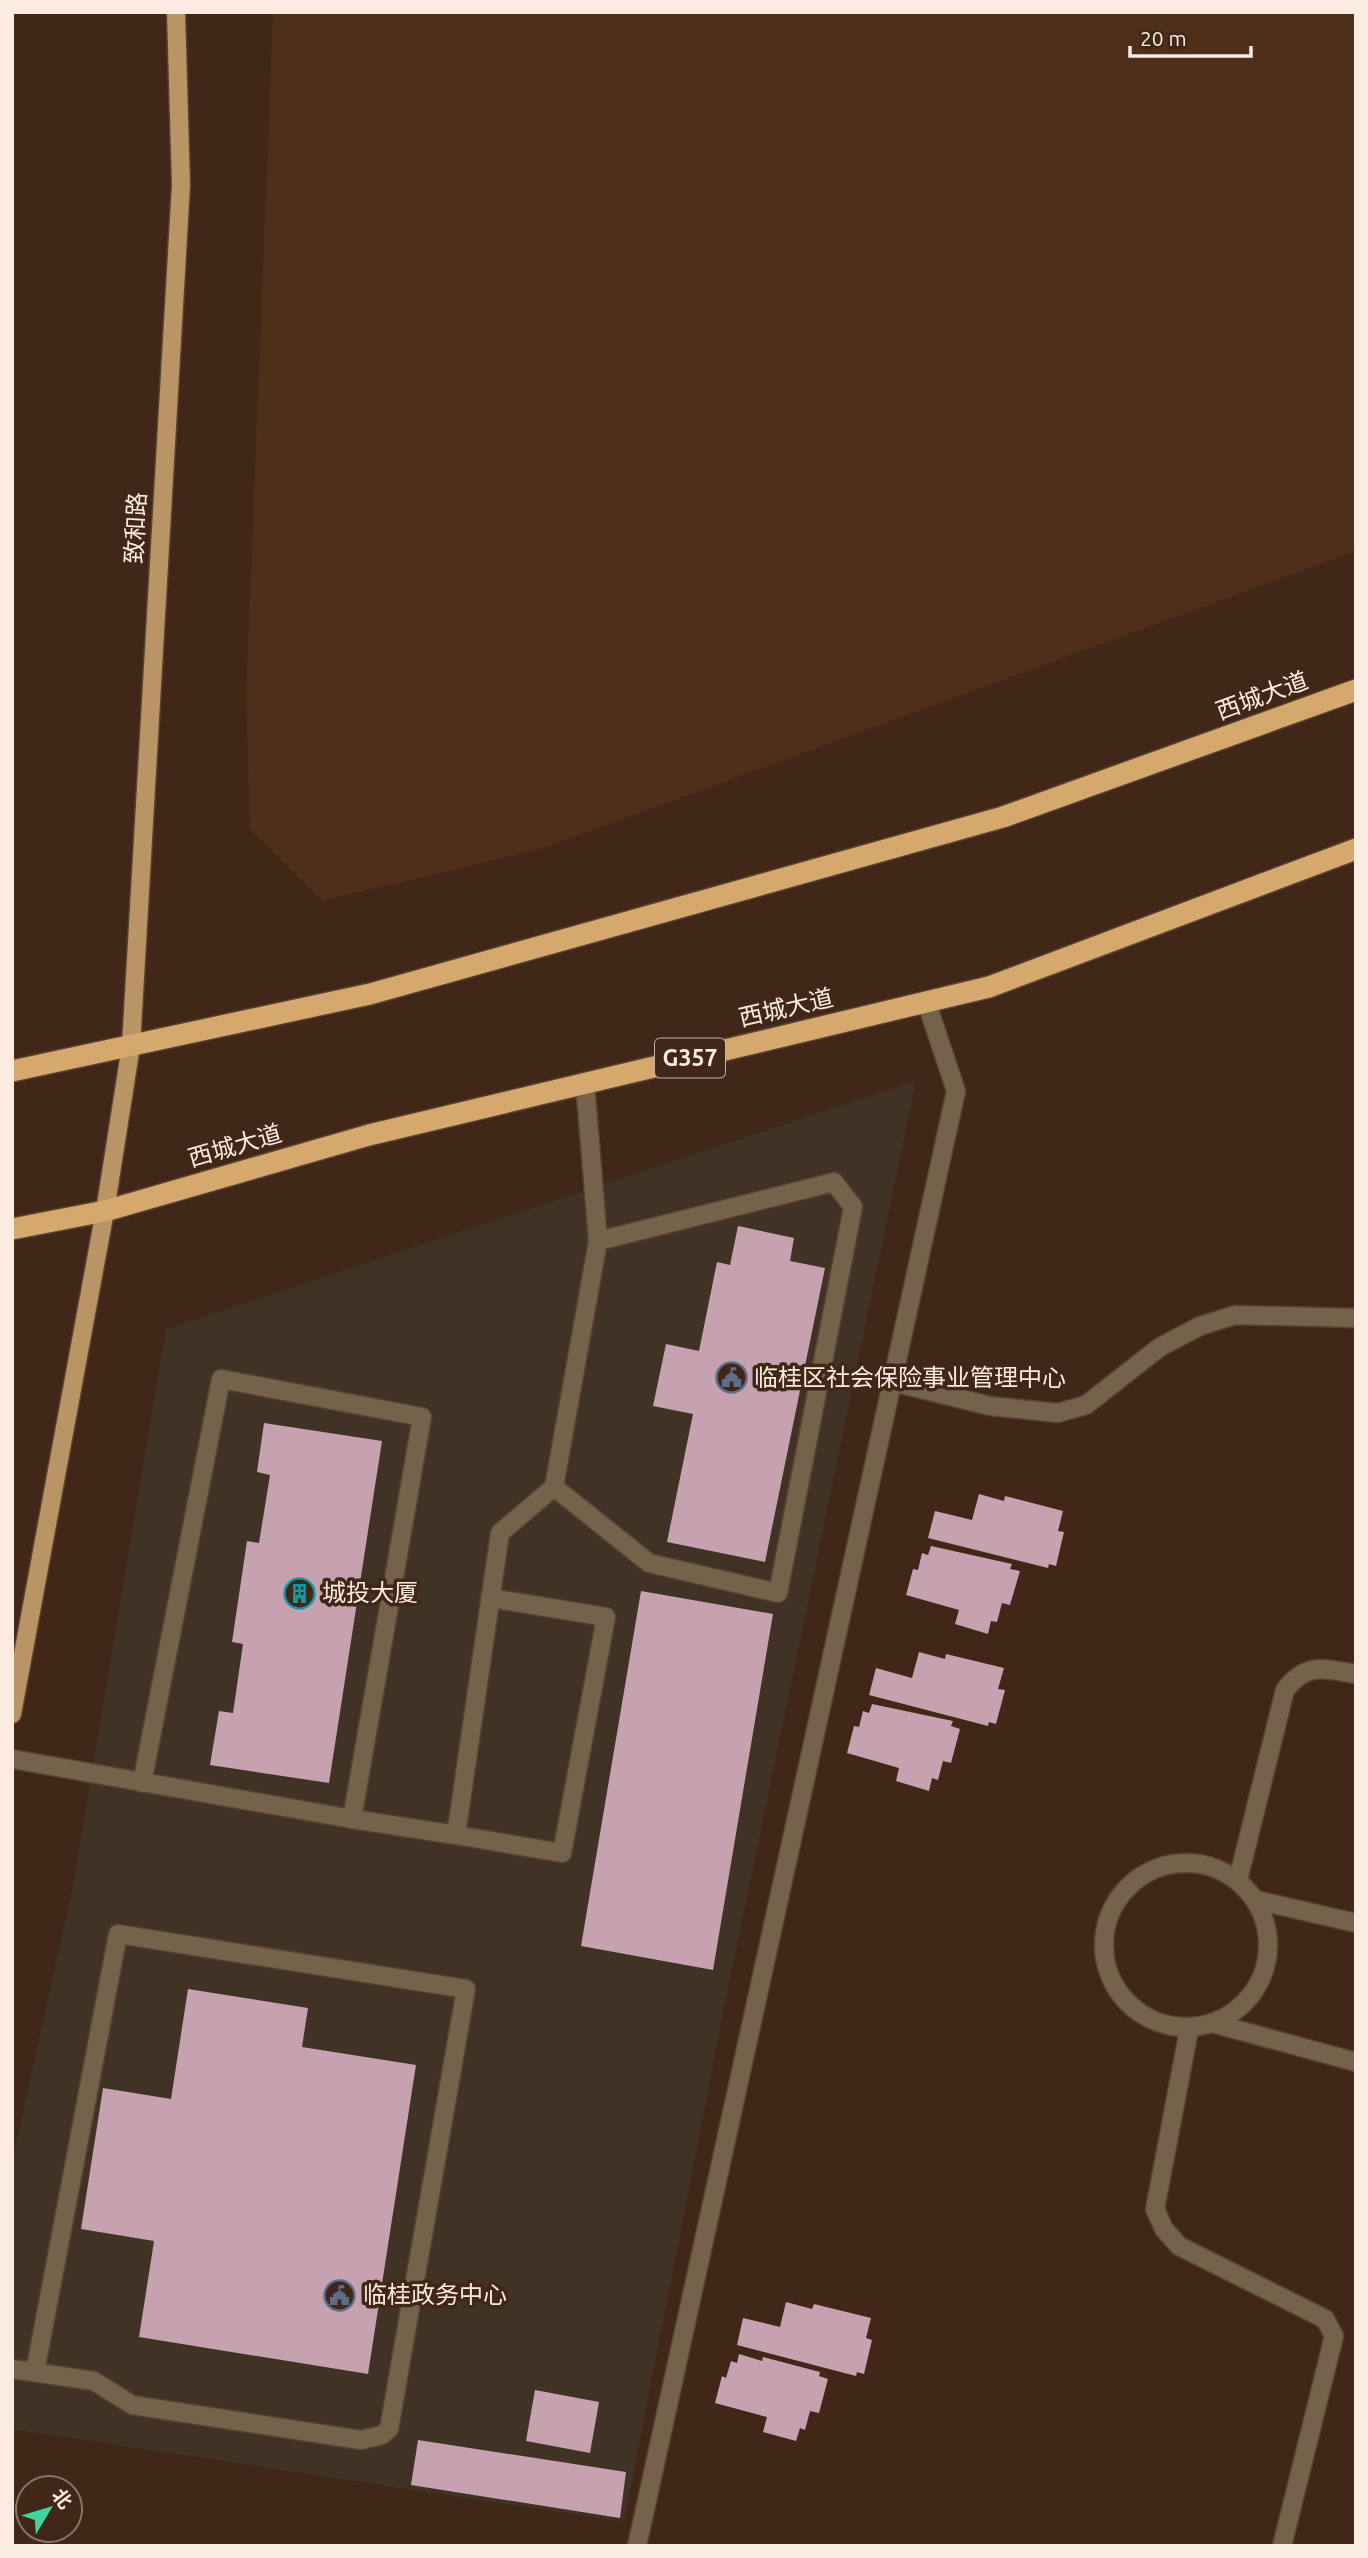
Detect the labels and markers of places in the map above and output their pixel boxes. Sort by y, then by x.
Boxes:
public building icon: 临桂区社会保险事业管理中心 [714,1361,748,1395]
place label: 临桂区社会保险事业管理中心 [754,1364,1066,1391]
building icon: 城投大厦 [282,1576,316,1610]
place label: 城投大厦 [322,1579,418,1606]
public building icon: 临桂政务中心 [323,2278,357,2312]
place label: 临桂政务中心 [363,2281,507,2308]

